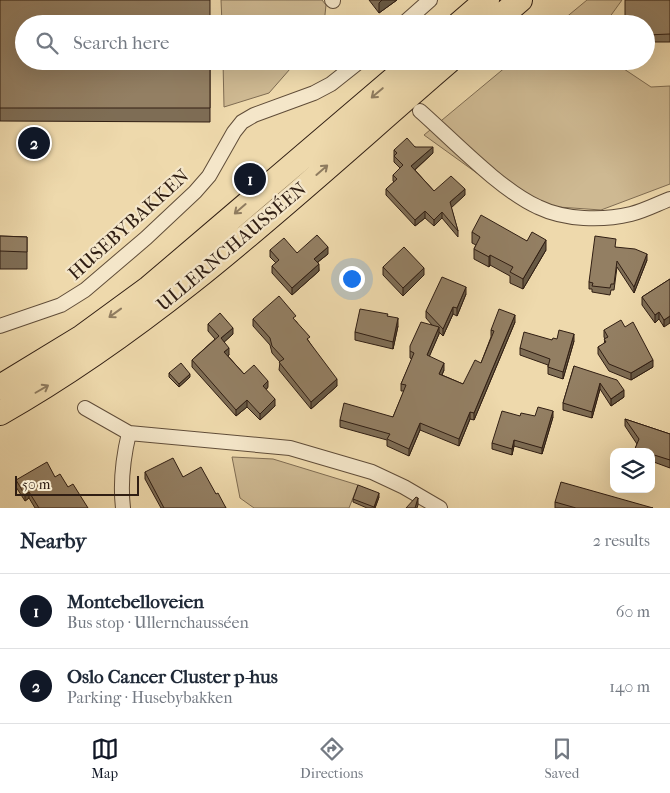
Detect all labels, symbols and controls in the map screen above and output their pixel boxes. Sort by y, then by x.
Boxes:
search box [15,15,655,70]
icon: search [33,29,61,57]
text: Search here [73,32,169,54]
one-way arrow [371,87,384,98]
pin: 2 [18,124,50,162]
pin: 1 [234,160,266,198]
street label: HUSEBYBAKKEN [64,164,194,285]
one-way arrow [315,165,328,176]
street label: ULLERNCHAUSSÉEN [152,177,312,316]
one-way arrow [234,204,247,215]
your location [339,266,365,292]
one-way arrow [108,308,122,318]
one-way arrow [35,383,49,393]
map controls [610,448,655,493]
button: layers [610,448,655,493]
scale bar [15,473,139,496]
text: 50 m [22,476,50,493]
text: Nearby [20,529,86,553]
text: 2 results [593,531,650,550]
text: Montebelloveien [67,591,204,613]
text: 1 [33,602,39,621]
text: 60 m [616,602,650,621]
text: Bus stop · Ullernchausséen [67,613,249,632]
text: Oslo Cancer Cluster p-hus [67,666,278,688]
text: 2 [32,677,40,696]
text: 140 m [609,677,650,696]
text: Parking · Husebybakken [67,688,233,707]
tab: Map [91,735,119,782]
tab: Directions [300,735,363,782]
tab: Saved [545,735,579,782]

